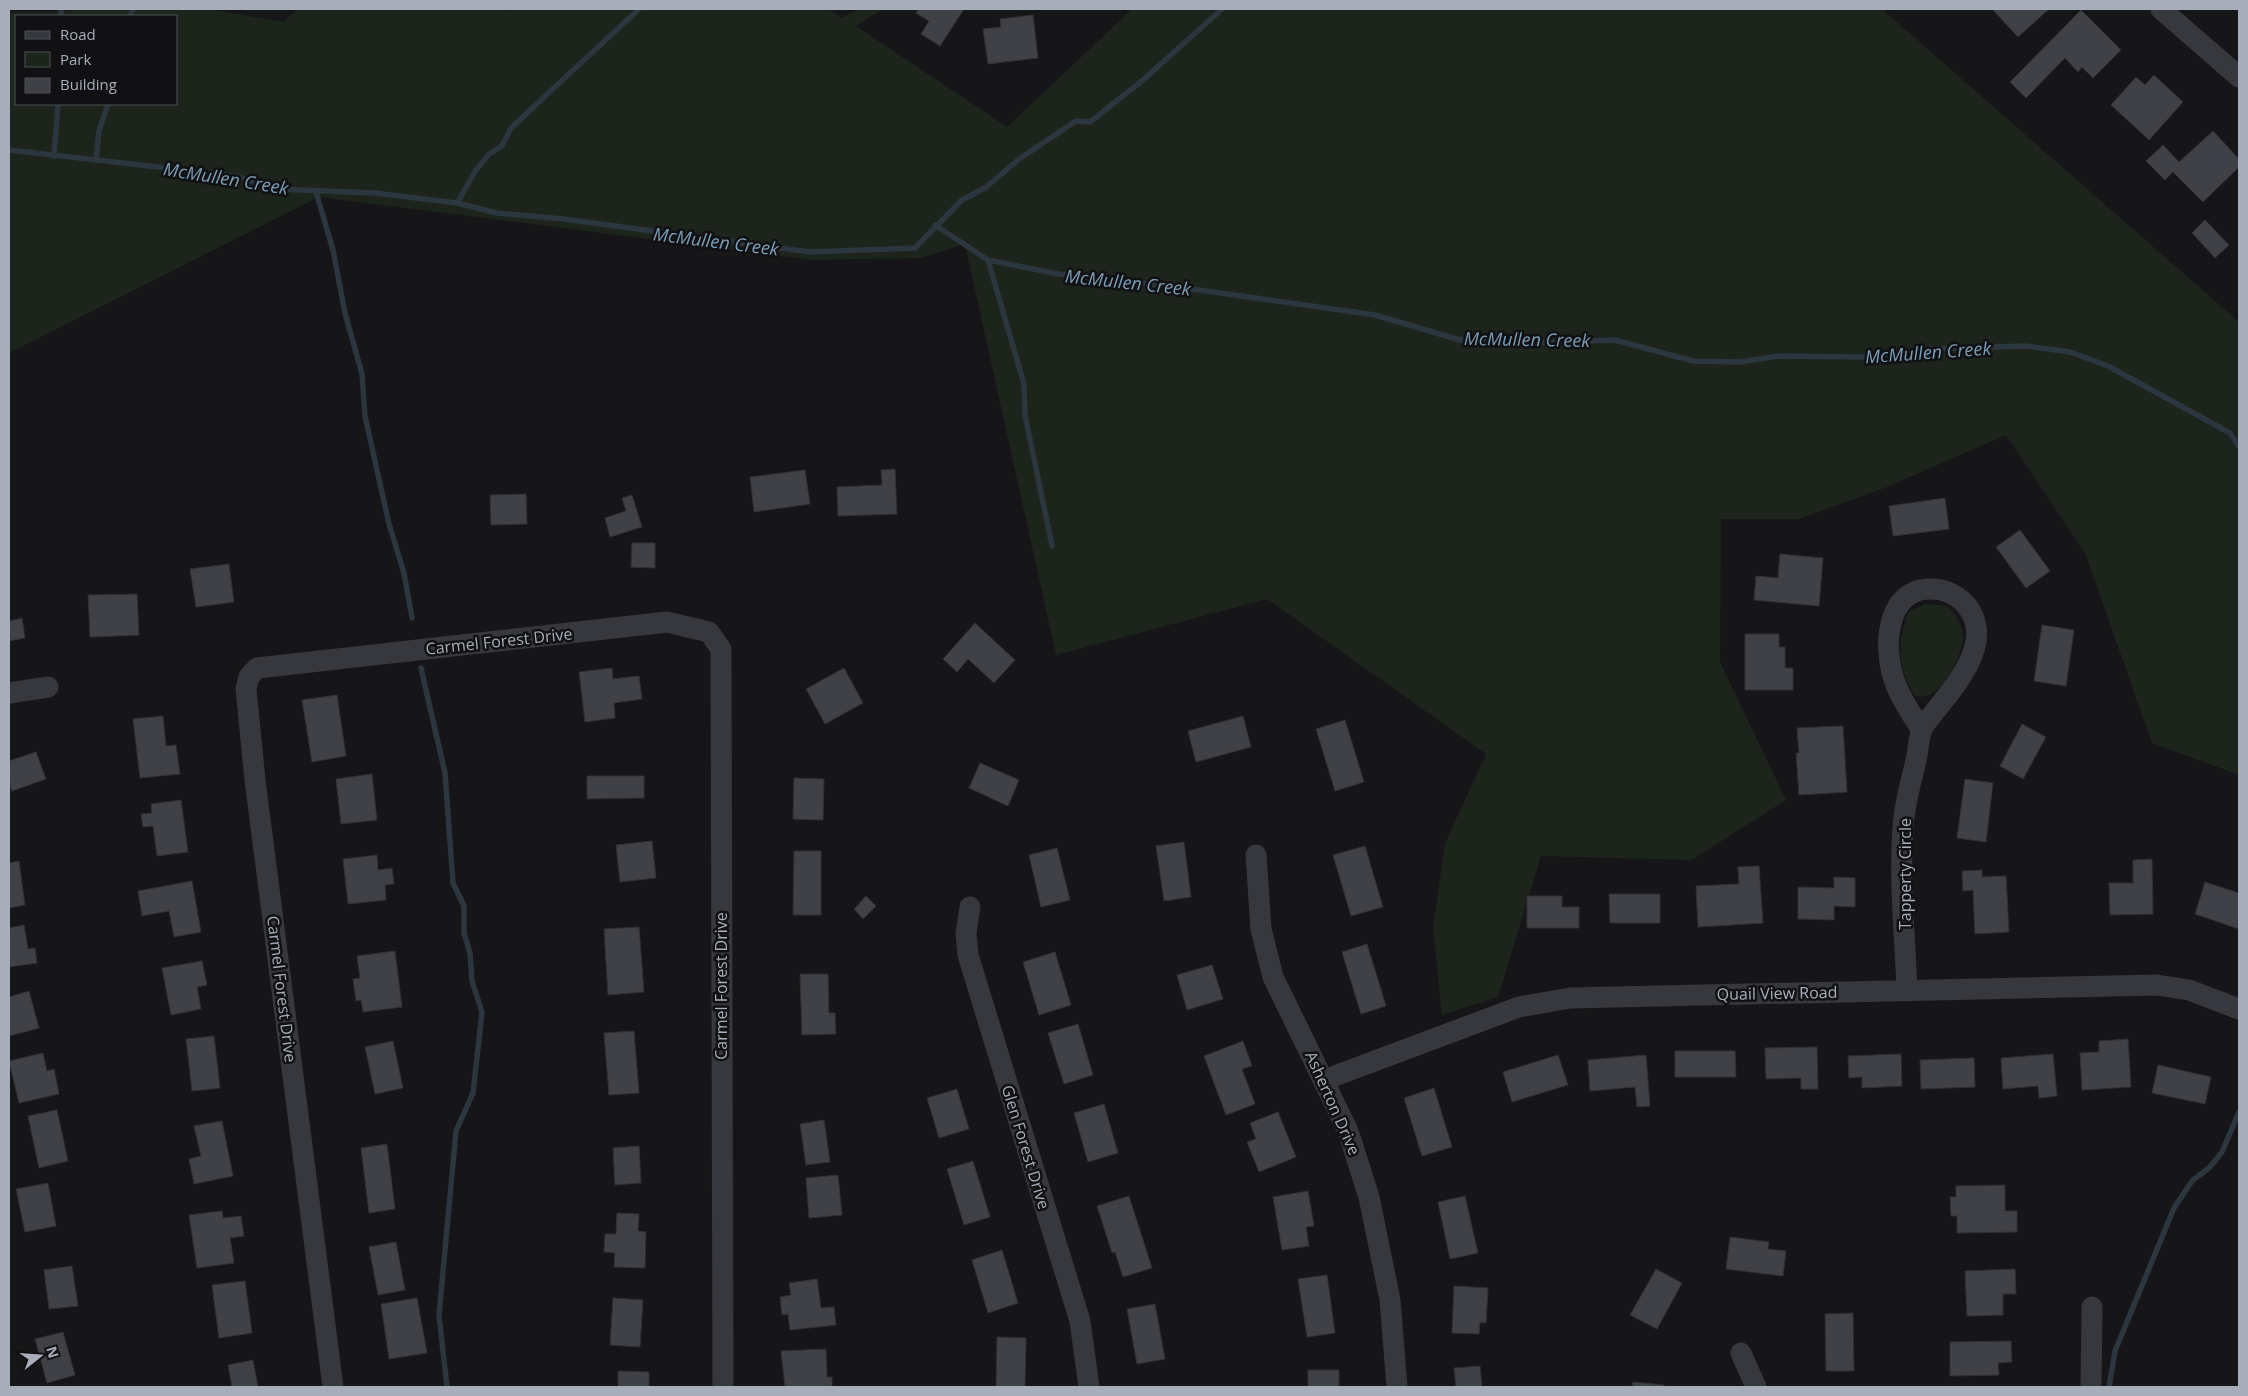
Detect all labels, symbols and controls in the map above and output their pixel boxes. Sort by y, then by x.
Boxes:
legend [15,15,178,105]
text: Road [60,24,96,44]
text: Park [60,49,91,69]
text: Building [60,74,117,94]
water label: McMullen Creek [162,156,291,200]
water label: McMullen Creek [652,221,781,261]
water label: McMullen Creek [1064,263,1193,301]
water label: McMullen Creek [1464,326,1591,352]
water label: McMullen Creek [1864,336,1993,368]
street label: Carmel Forest Drive [424,622,574,660]
street label: Tapperty Circle [1894,818,1916,930]
street label: Carmel Forest Drive [710,912,732,1060]
street label: Carmel Forest Drive [262,914,302,1064]
street label: Quail View Road [1716,981,1838,1005]
street label: Asherton Drive [1300,1048,1366,1158]
street label: Glen Forest Drive [997,1082,1055,1212]
north arrow [15,1331,65,1381]
text: N [42,1344,64,1360]

